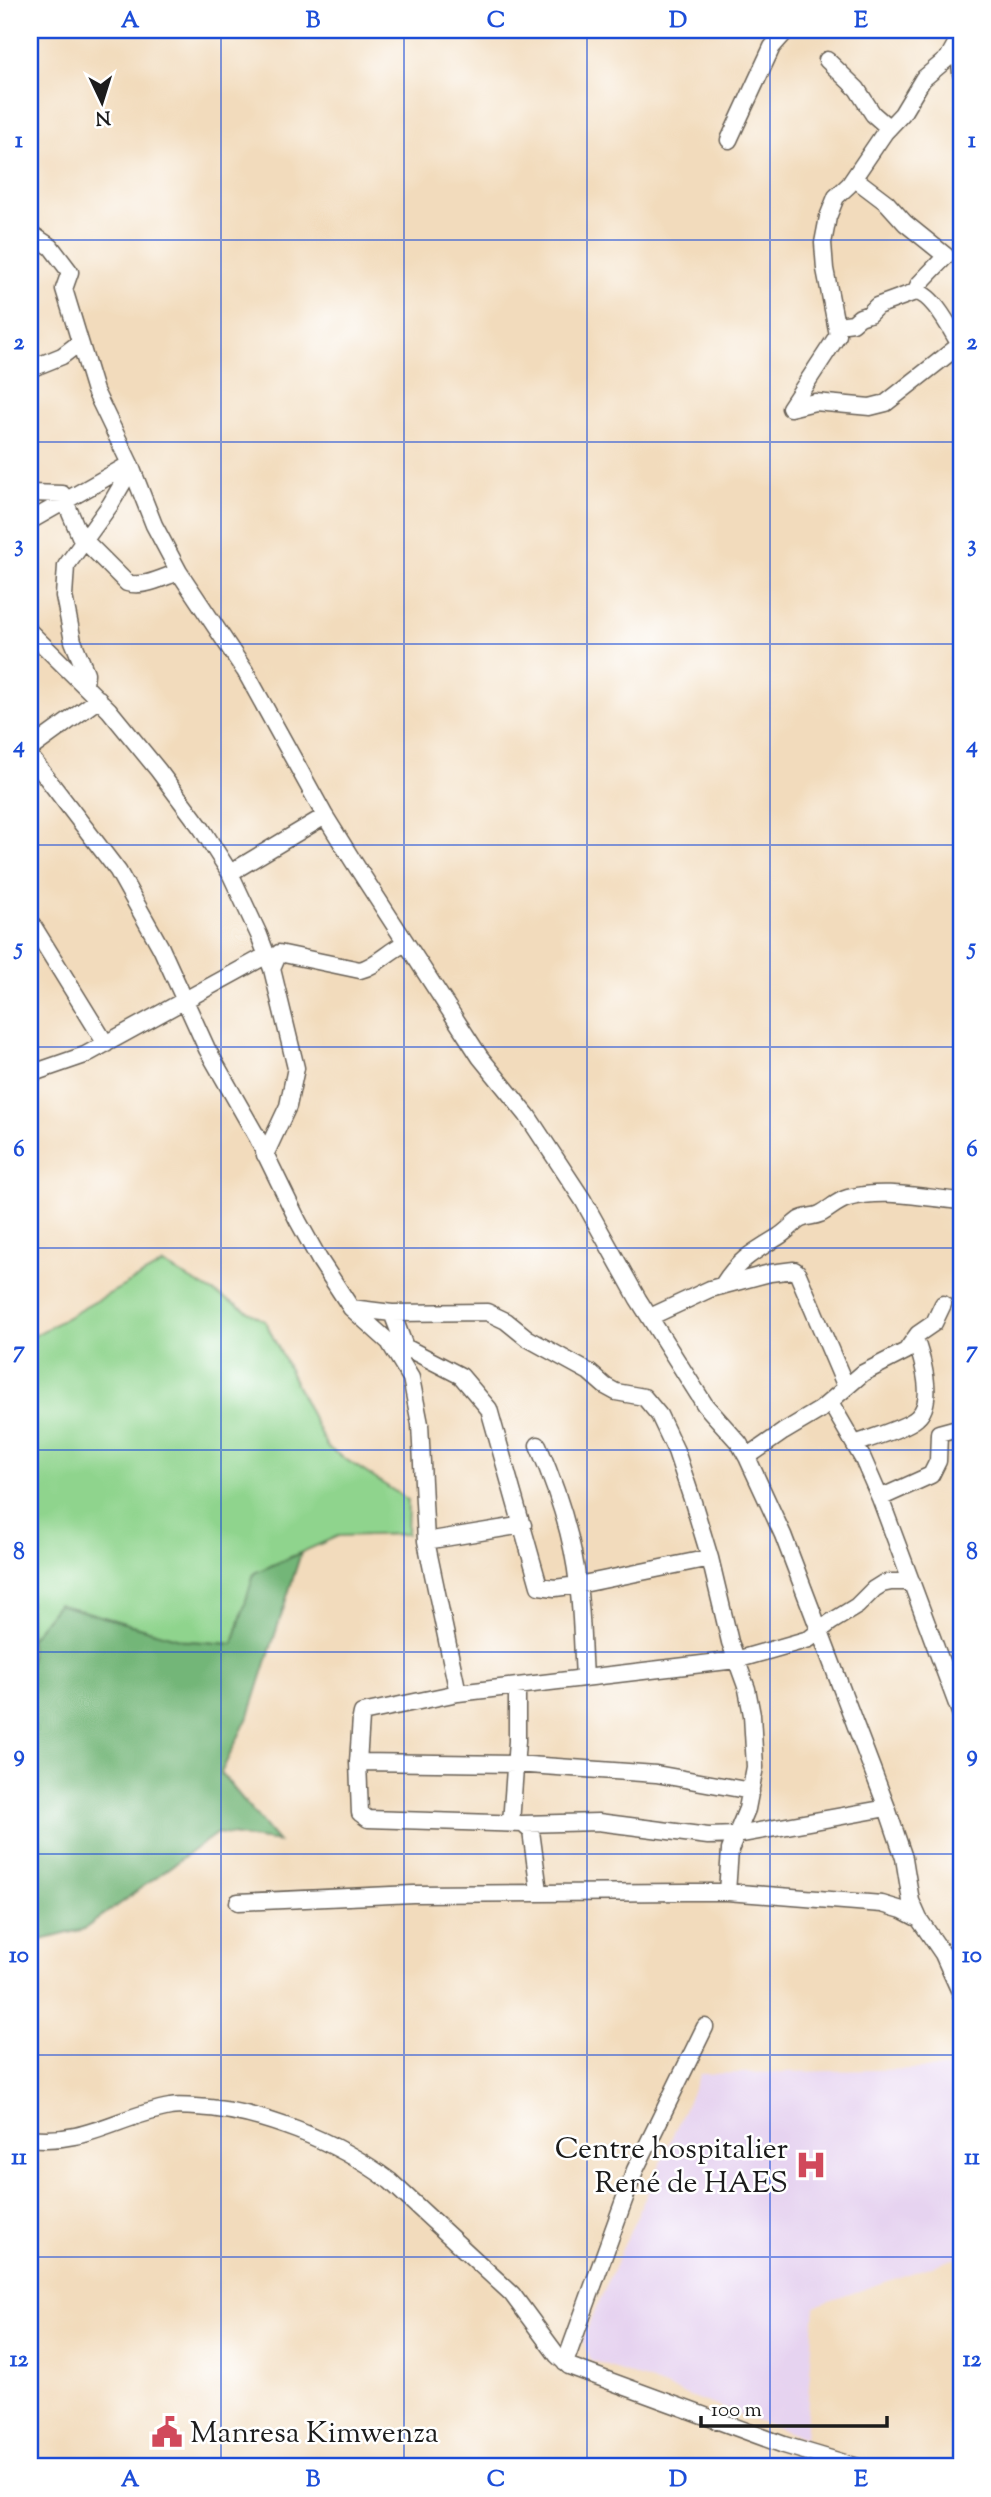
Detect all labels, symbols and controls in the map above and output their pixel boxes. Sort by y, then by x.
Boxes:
text: A [121,5,140,38]
text: B [306,5,321,38]
text: C [487,5,505,38]
text: D [669,5,687,38]
text: E [854,5,868,38]
north arrow [66,66,136,136]
text: N [95,102,112,130]
text: 1 [15,125,23,158]
text: 1 [968,125,976,158]
text: 2 [14,327,25,360]
text: 2 [967,327,978,360]
text: 3 [14,529,24,562]
text: 3 [967,529,977,562]
text: 4 [12,730,25,763]
text: 4 [965,730,978,763]
text: 5 [13,932,23,965]
text: 5 [966,932,976,965]
text: 6 [13,1134,25,1167]
text: 6 [966,1134,978,1167]
text: 7 [13,1335,25,1368]
text: 7 [966,1335,978,1368]
text: 8 [13,1537,25,1570]
text: 8 [966,1537,978,1570]
text: 9 [13,1739,25,1772]
text: 9 [966,1739,978,1772]
text: 10 [9,1940,29,1973]
text: 10 [962,1940,982,1973]
place label: Centre hospitalier René de HAES [555,2129,788,2206]
text: 11 [11,2142,27,2175]
text: 11 [964,2142,980,2175]
hospital icon: Centre hospitalier René de HAES [794,2148,828,2182]
text: 12 [10,2344,29,2377]
text: 12 [963,2344,982,2377]
scale bar [701,2385,886,2429]
text: 100 m [711,2396,762,2426]
place label: Manresa Kimwenza [190,2413,439,2456]
public building icon: Manresa Kimwenza [150,2415,184,2449]
text: A [121,2464,140,2497]
text: B [306,2464,321,2497]
text: C [487,2464,505,2497]
text: D [669,2464,687,2497]
text: E [854,2464,868,2497]

